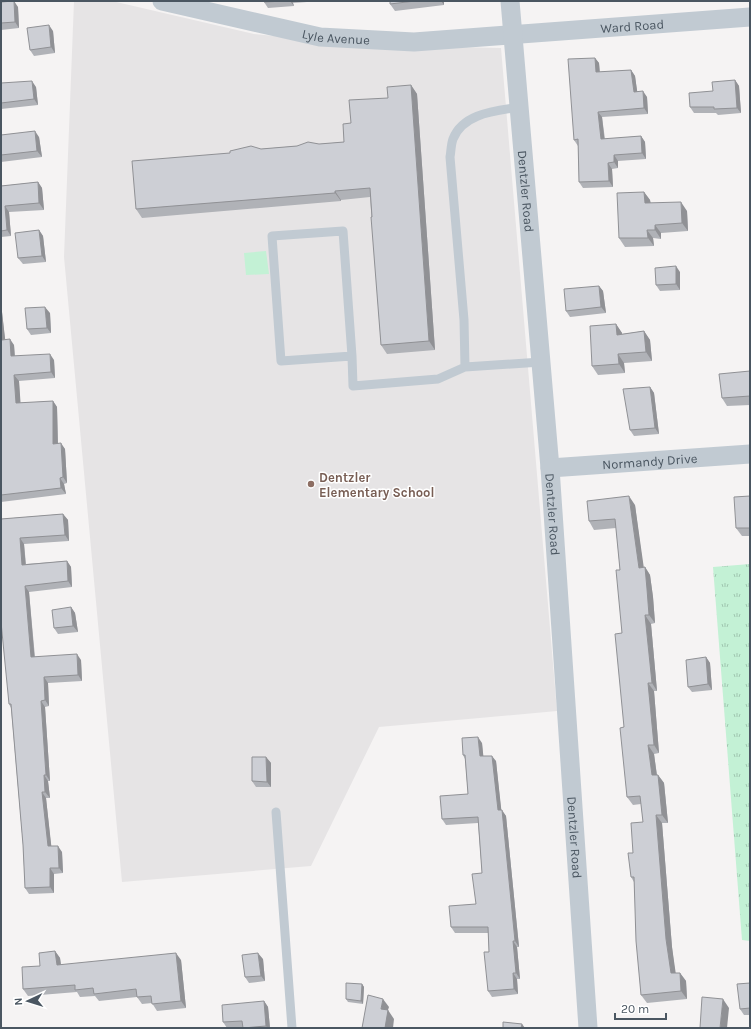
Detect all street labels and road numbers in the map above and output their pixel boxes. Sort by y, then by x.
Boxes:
street label: Ward Road [600,16,665,36]
street label: Lyle Avenue [301,26,371,47]
street label: Dentzler Road [515,150,537,233]
street label: Normandy Drive [602,450,698,472]
street label: Dentzler Road [543,473,563,556]
street label: Dentzler Road [565,796,585,879]

